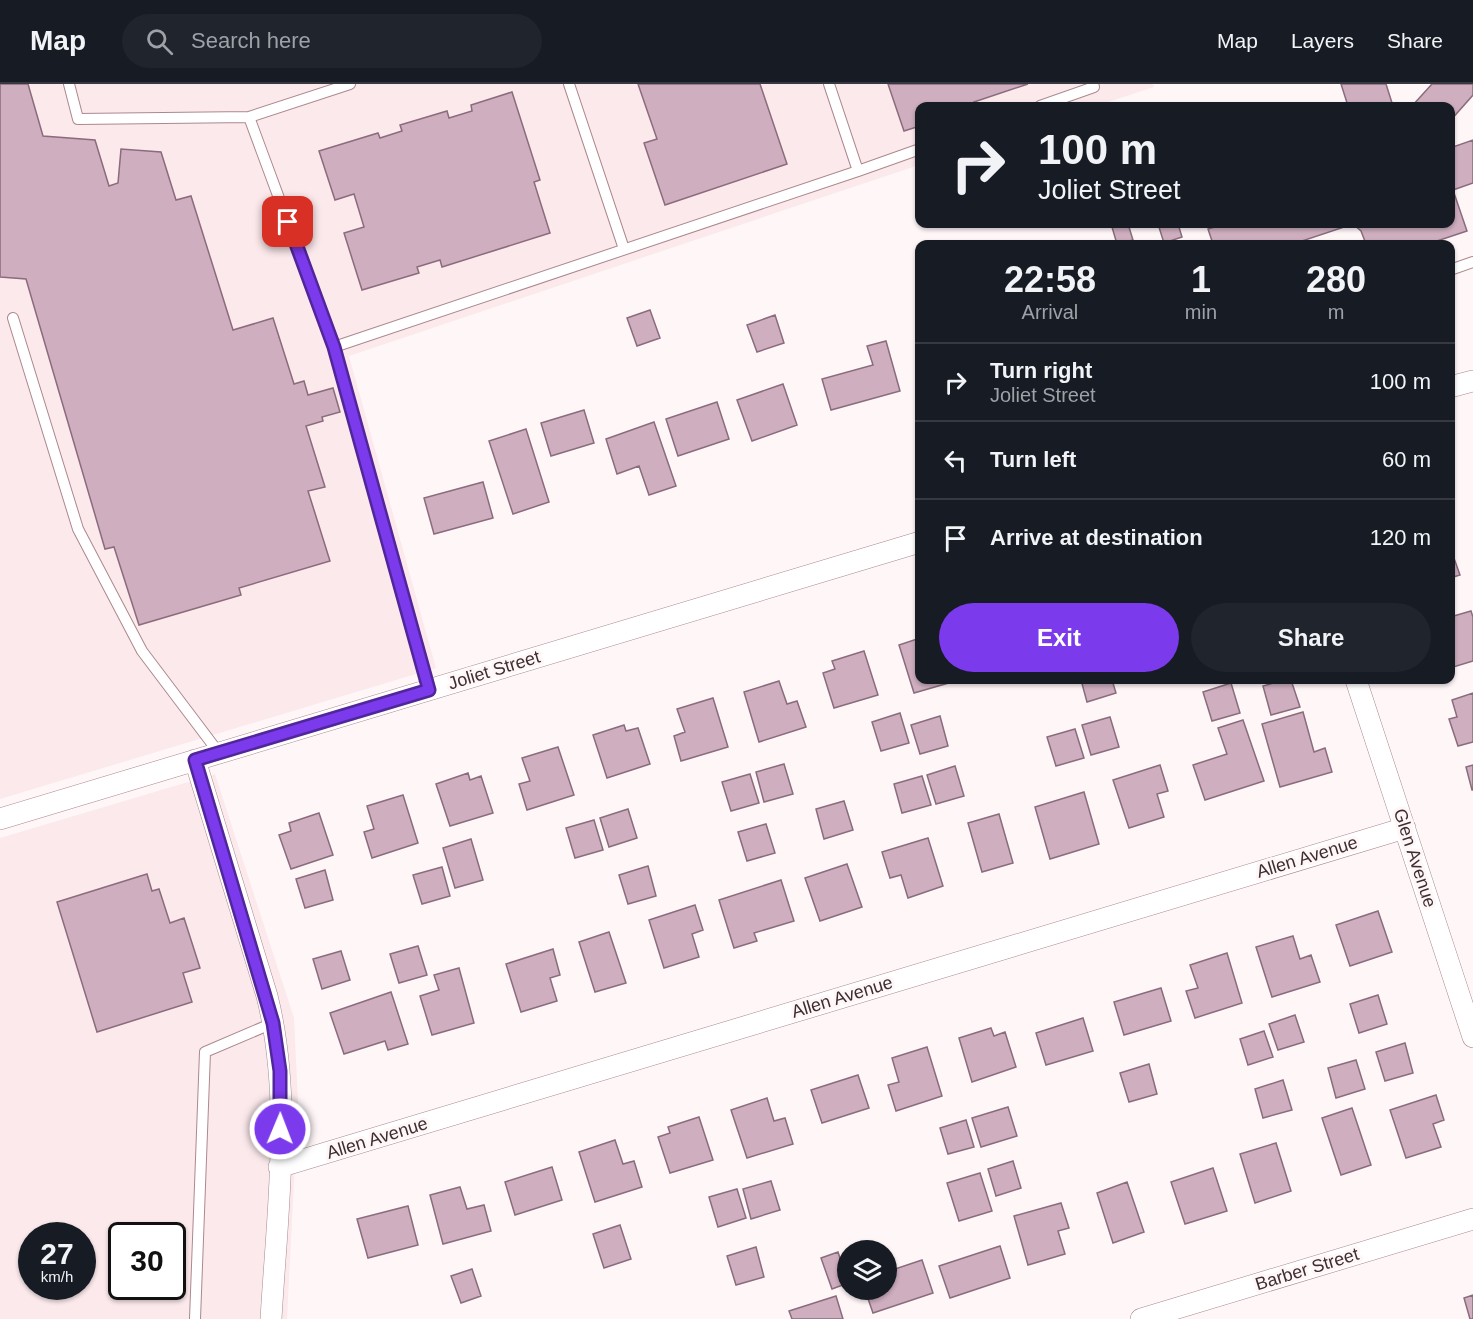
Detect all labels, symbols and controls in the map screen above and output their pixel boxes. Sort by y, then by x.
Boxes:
search box [122,14,542,68]
text: Map [30,25,86,56]
icon: search [143,25,176,58]
text: Search here [191,28,311,53]
text: Map [1217,29,1258,52]
text: Layers [1291,29,1354,52]
text: Share [1387,29,1443,52]
icon: right [939,126,1017,204]
text: 100 m [1038,126,1157,173]
text: Joliet Street [1038,175,1181,205]
pin [262,196,313,247]
icon: arrive [271,205,304,238]
text: 22:58 [1004,259,1096,300]
text: 1 [1191,259,1211,300]
text: 280 [1306,259,1366,300]
text: Arrival [1022,301,1078,323]
text: min [1185,301,1217,323]
text: m [1328,301,1344,323]
text: Turn right [990,358,1092,383]
icon: right [939,366,972,399]
text: 100 m [1370,369,1431,394]
text: Joliet Street [990,384,1096,406]
icon: left [939,444,972,477]
text: Turn left [990,447,1076,472]
text: 60 m [1382,447,1431,472]
icon: arrive [939,522,972,555]
text: Arrive at destination [990,525,1203,550]
text: 120 m [1370,525,1431,550]
button: Exit [939,603,1179,672]
button: Share [1191,603,1431,672]
street label: Joliet Street [446,647,542,693]
street label: Glen Avenue [1390,806,1440,910]
street label: Allen Avenue [1254,832,1360,882]
street label: Allen Avenue [789,972,895,1022]
position arrow [248,1097,312,1161]
street label: Allen Avenue [324,1113,430,1163]
speed limit sign: 30 [108,1222,186,1300]
text: 27 [40,1237,74,1270]
map controls [837,1240,897,1300]
button: layers [837,1240,897,1300]
street label: Barber Street [1253,1244,1361,1294]
text: km/h [41,1268,73,1285]

